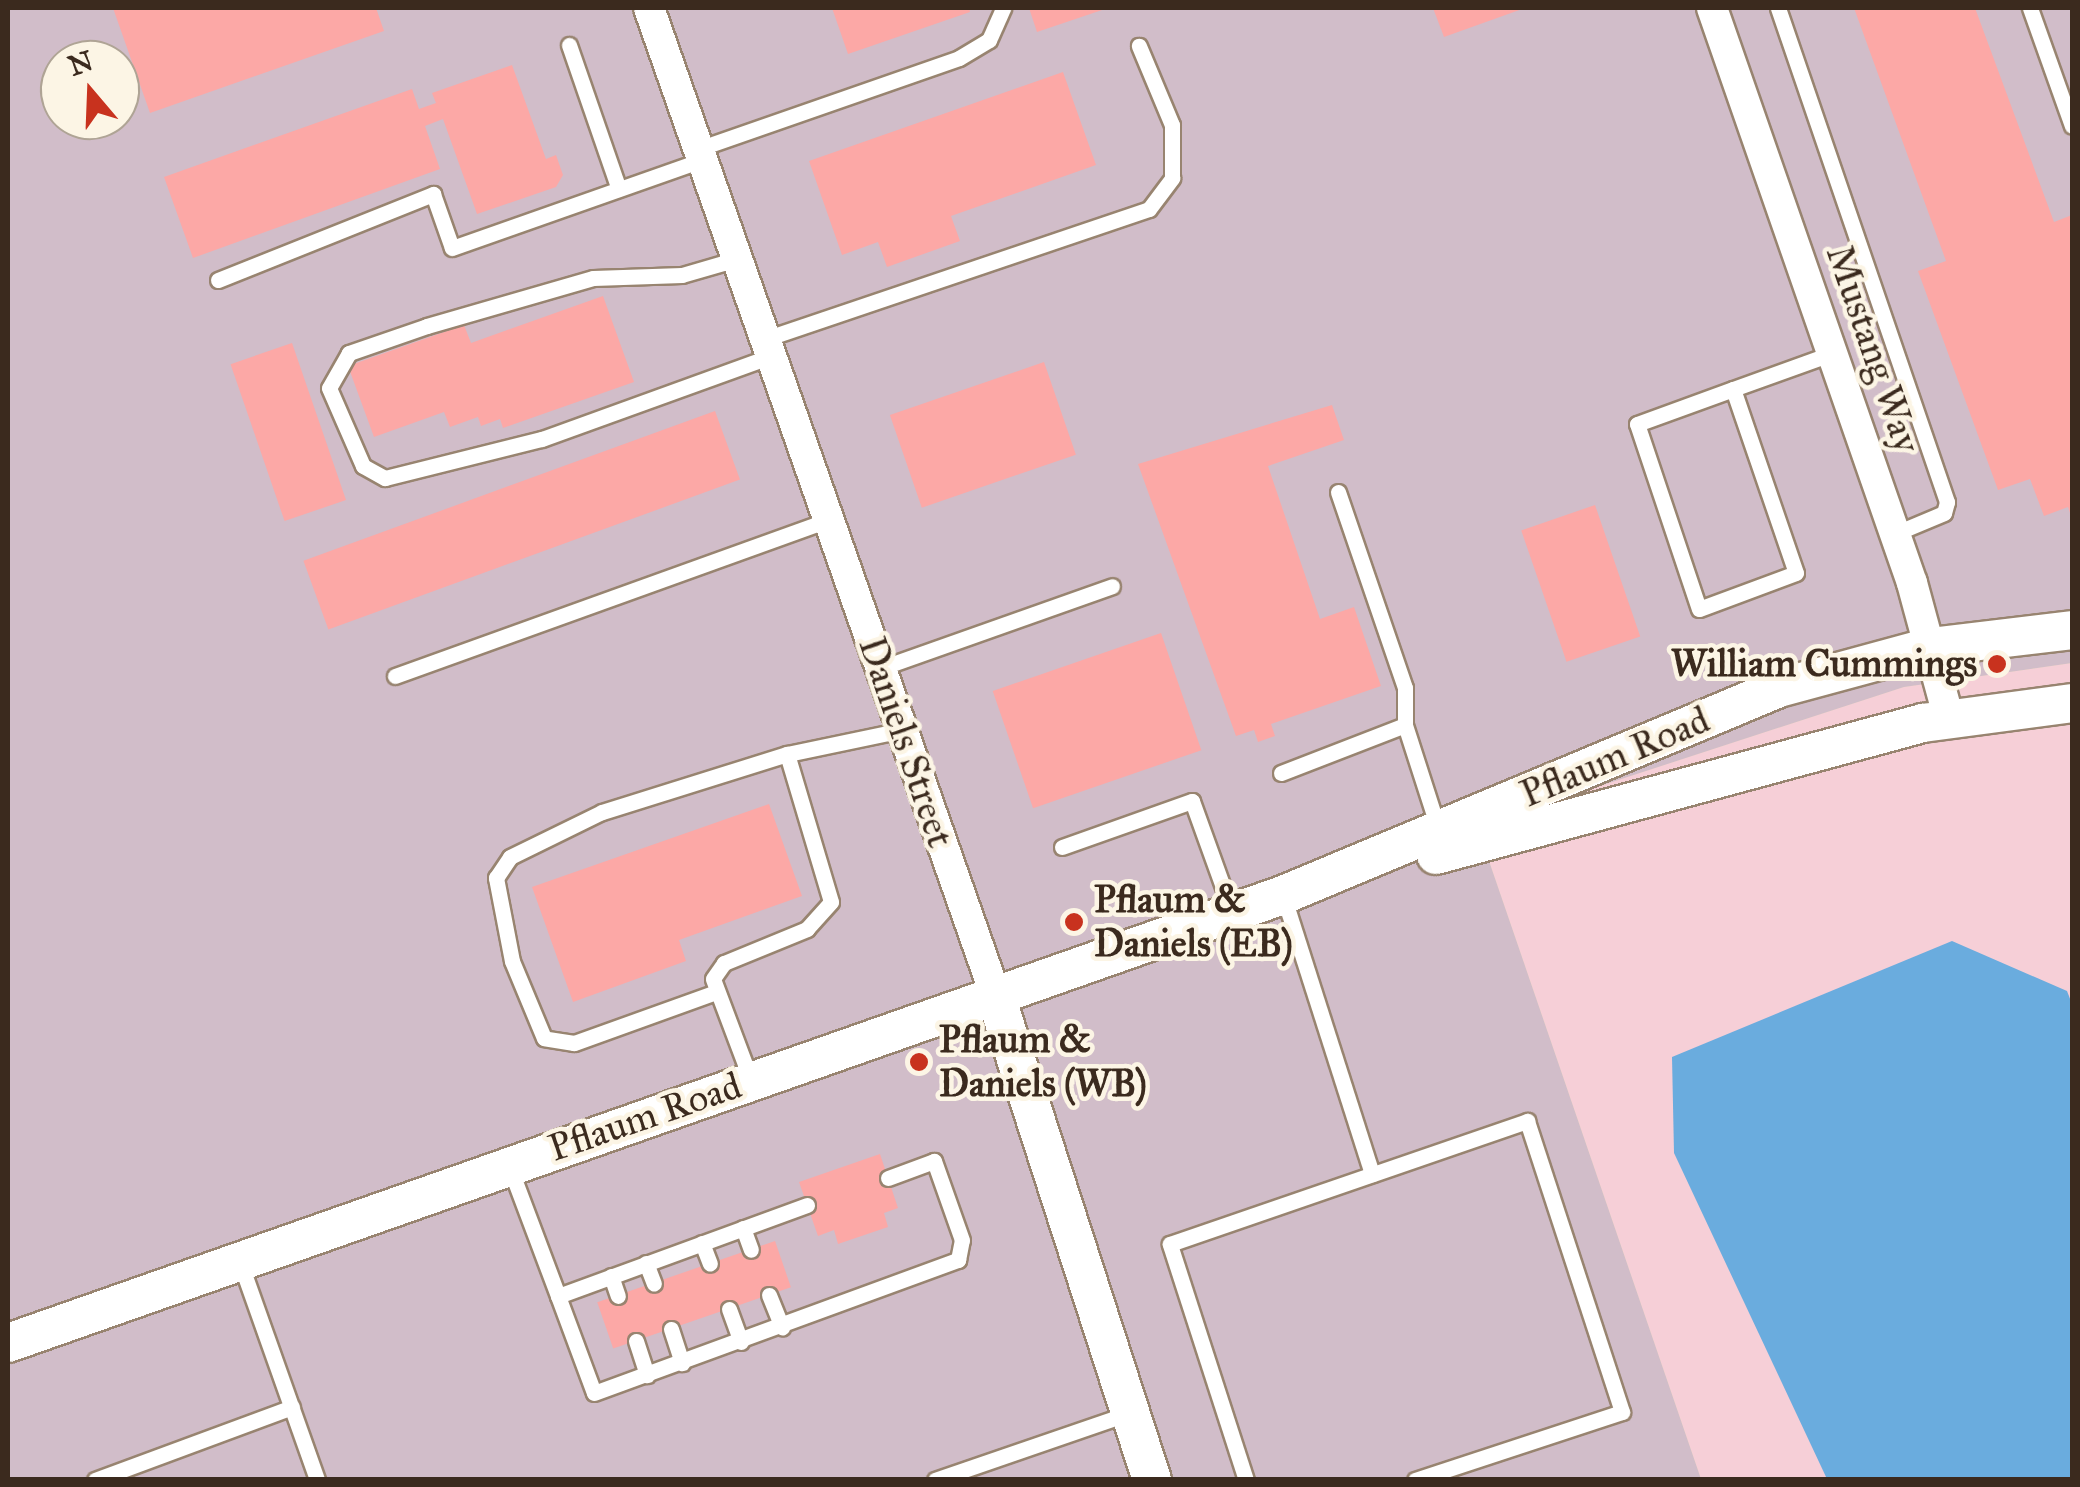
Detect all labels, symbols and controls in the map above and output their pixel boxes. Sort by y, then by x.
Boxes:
north arrow [40,40,140,140]
text: N [64,43,98,83]
street label: Mustang Way [1816,239,1930,459]
street label: Daniels Street [849,631,963,853]
place label: William Cummings [1671,641,1977,687]
marker: William Cummings [1986,653,2008,675]
street label: Pflaum Road [1514,697,1716,817]
place label: Pflaum & Daniels (EB) [1094,877,1293,966]
marker: Pflaum & Daniels (EB) [1063,911,1085,933]
place label: Pflaum & Daniels (WB) [939,1017,1147,1106]
marker: Pflaum & Daniels (WB) [908,1051,930,1073]
street label: Pflaum Road [543,1063,747,1171]

